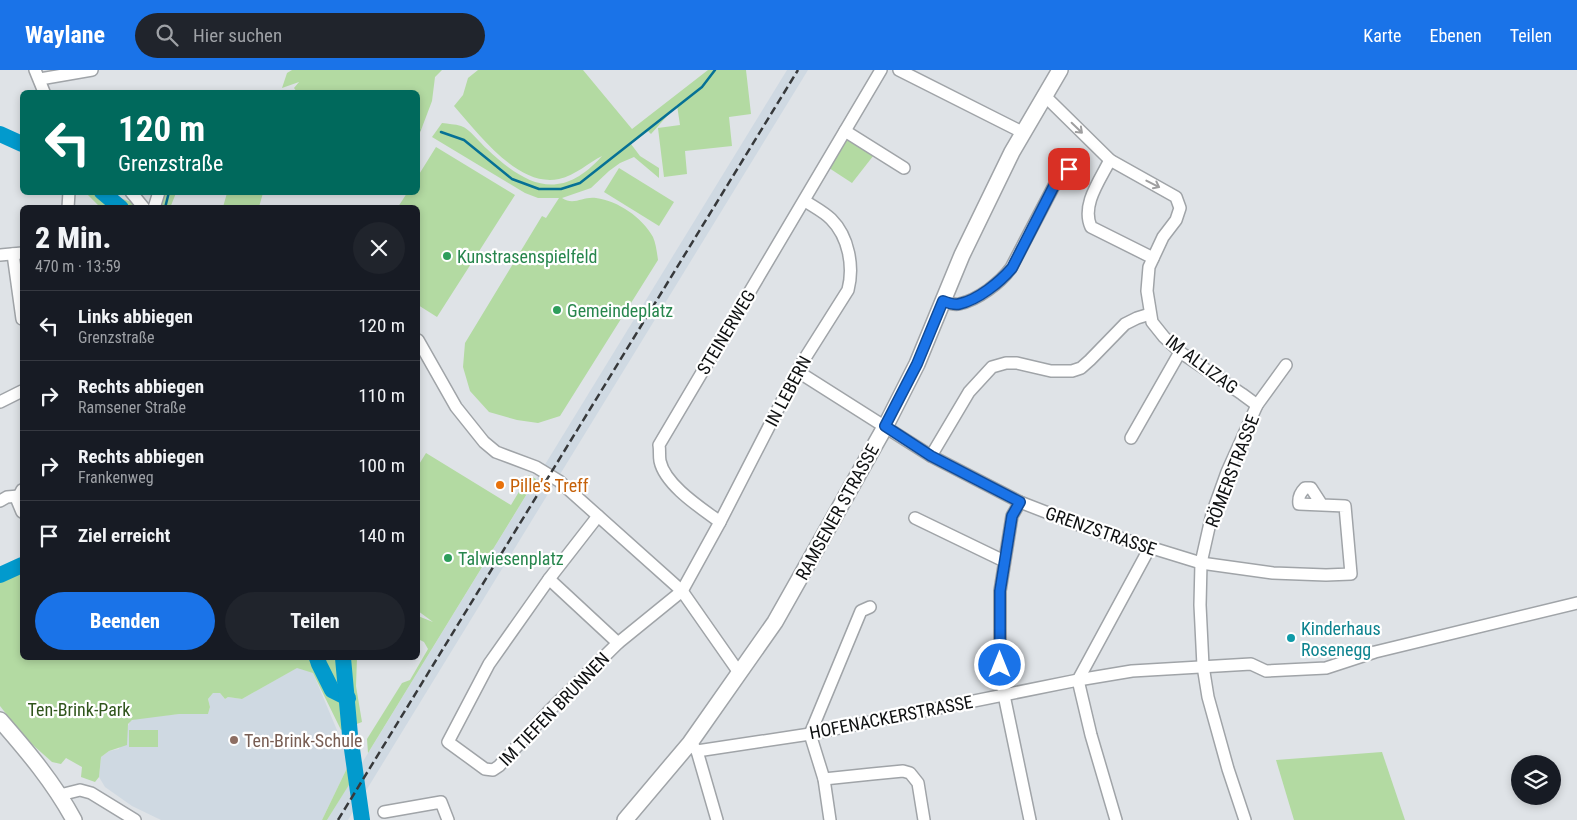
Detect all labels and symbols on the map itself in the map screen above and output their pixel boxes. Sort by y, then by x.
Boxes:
one-way arrow [1071,122,1083,134]
pin [1048,148,1090,190]
one-way arrow [1145,180,1160,189]
place label: Kunstrasenspielfeld [457,246,597,267]
marker: Kunstrasenspielfeld [441,250,453,262]
street label: STEINERWEG [693,286,759,378]
place label: Gemeindeplatz [567,300,673,321]
marker: Gemeindeplatz [551,304,563,316]
street label: IM ALLIZAG [1162,330,1242,398]
street label: IN LEBERN [761,352,815,430]
street label: RÖMERSTRASSE [1201,412,1263,530]
street label: RAMSENER STRASSE [791,440,883,584]
place label: Pille’s Treff [510,475,589,496]
marker: Pille’s Treff [494,479,506,491]
street label: GRENZSTRASSE [1043,502,1159,560]
place label: Talwiesenplatz [458,548,564,569]
marker: Talwiesenplatz [442,552,454,564]
place label: Kinderhaus Rosenegg [1301,618,1381,660]
marker: Kinderhaus Rosenegg [1285,632,1297,644]
position arrow [973,638,1025,690]
street label: IM TIEFEN BRUNNEN [495,648,613,770]
street label: HOFENACKERSTRASSE [808,691,975,743]
park label: Ten-Brink-Park [28,699,130,720]
place label: Ten-Brink-Schule [244,730,362,751]
marker: Ten-Brink-Schule [228,734,240,746]

